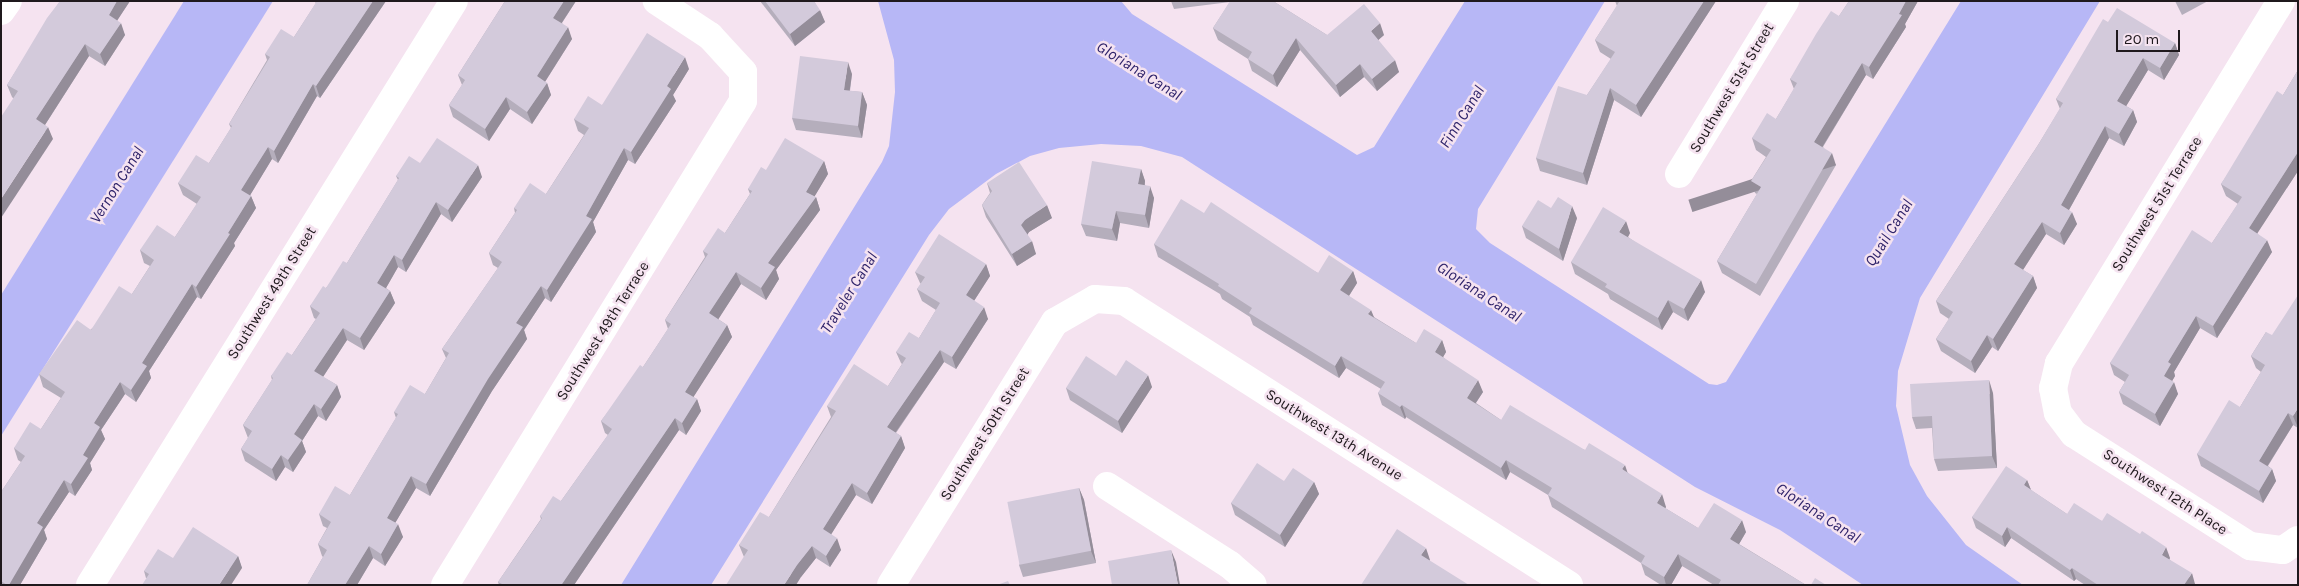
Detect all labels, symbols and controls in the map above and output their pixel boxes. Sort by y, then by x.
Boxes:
street label: Southwest 51st Street [1686,20,1778,156]
scale bar [2119,20,2183,52]
text: 20 m [2124,30,2159,48]
water label: Gloriana Canal [1093,37,1185,105]
water label: Finn Canal [1435,82,1489,152]
street label: Southwest 51st Terrace [2108,133,2206,275]
water label: Vernon Canal [86,143,148,227]
water label: Quail Canal [1861,196,1917,270]
street label: Southwest 49th Street [224,223,320,363]
water label: Traveler Canal [816,249,882,337]
street label: Southwest 49th Terrace [553,258,653,404]
water label: Gloriana Canal [1433,258,1525,326]
street label: Southwest 50th Street [937,364,1033,504]
street label: Southwest 13th Avenue [1262,385,1406,485]
street label: Southwest 12th Place [2099,445,2231,539]
water label: Gloriana Canal [1772,479,1864,547]

